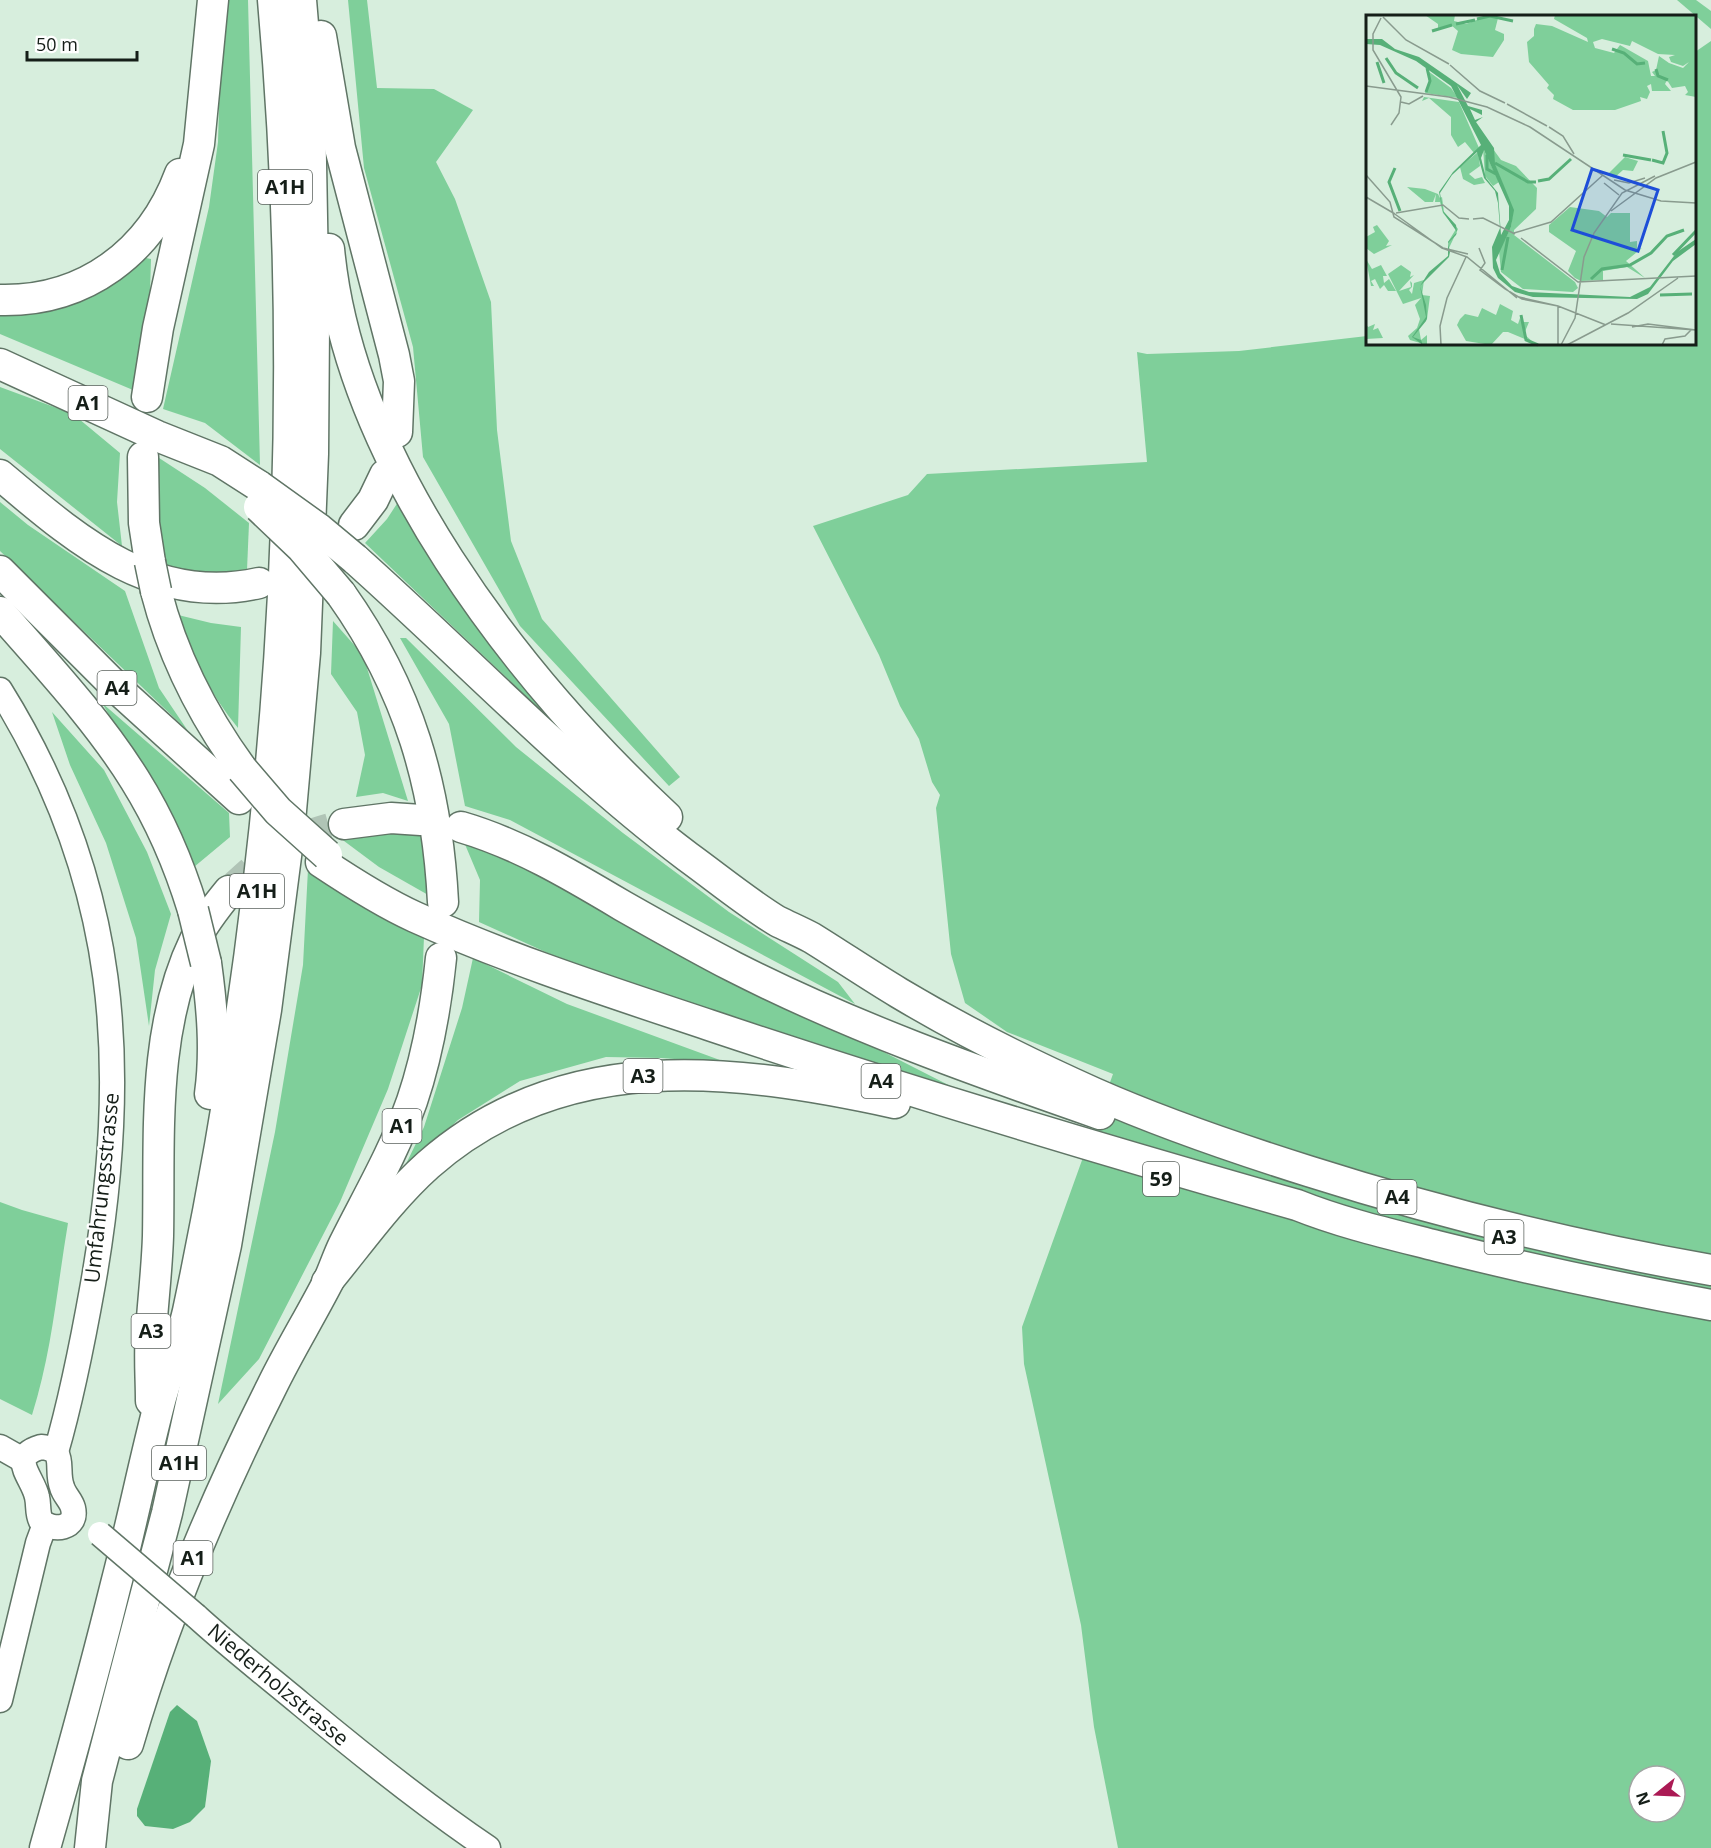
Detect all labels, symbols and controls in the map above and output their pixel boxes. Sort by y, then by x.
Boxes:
inset map [1366,15,1696,345]
scale bar [27,24,136,62]
text: 50 m [36,32,78,56]
road number: A1H [258,170,312,204]
road number: A1 [68,386,107,420]
road number: A4 [98,671,136,705]
road number: A1H [230,874,284,908]
road number: A3 [624,1059,662,1093]
road number: A4 [862,1064,900,1098]
street label: Umfahrungsstrasse [77,1091,125,1285]
road number: A1 [382,1109,422,1143]
road number: 59 [1143,1162,1179,1196]
road number: A4 [1378,1180,1416,1214]
road number: A3 [1484,1220,1524,1254]
road number: A3 [132,1314,170,1348]
road number: A1H [152,1446,206,1480]
road number: A1 [174,1541,212,1575]
street label: Niederholzstrasse [202,1617,355,1752]
north arrow [1627,1764,1687,1824]
text: N [1630,1789,1655,1808]

